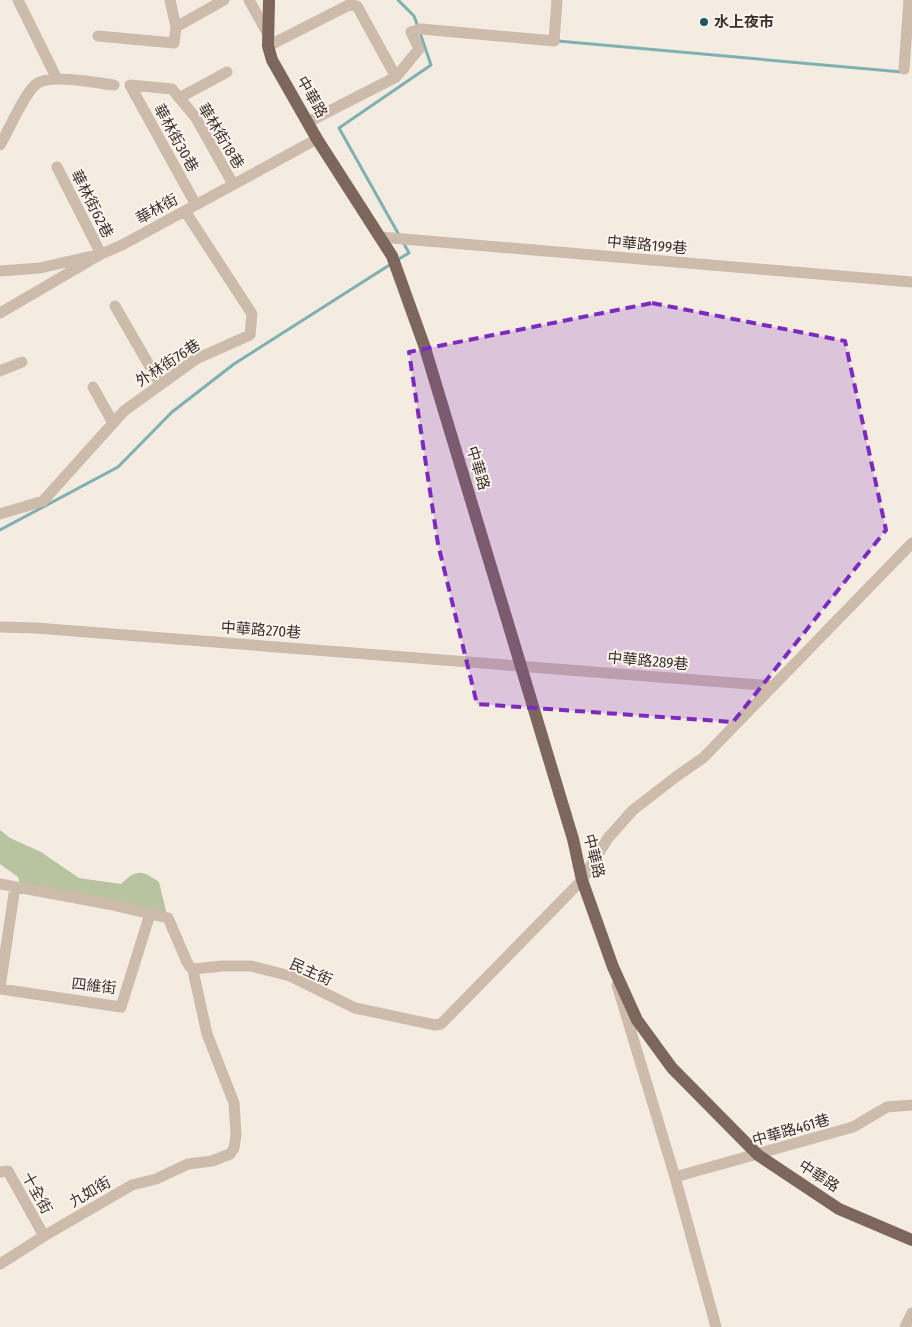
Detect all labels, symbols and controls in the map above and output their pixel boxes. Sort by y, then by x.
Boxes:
place label: 水上夜市 [714,13,774,31]
marker: 水上夜市 [698,16,710,28]
street label: 中華路 [293,73,331,121]
street label: 華林街18巷 [194,100,248,172]
street label: 華林街30巷 [150,101,202,175]
street label: 華林街62巷 [67,167,117,241]
street label: 華林街 [133,190,181,228]
street label: 中華路199巷 [606,233,688,257]
street label: 外林街76巷 [132,336,204,390]
street label: 中華路 [463,444,493,492]
street label: 中華路270巷 [220,618,302,642]
street label: 中華路289巷 [607,648,689,674]
street label: 中華路 [580,832,608,880]
street label: 民主街 [287,955,335,989]
street label: 四維街 [71,975,117,997]
street label: 中華路461巷 [750,1110,832,1150]
street label: 中華路 [795,1156,843,1196]
street label: 十全街 [18,1169,56,1217]
street label: 九如街 [66,1173,114,1211]

